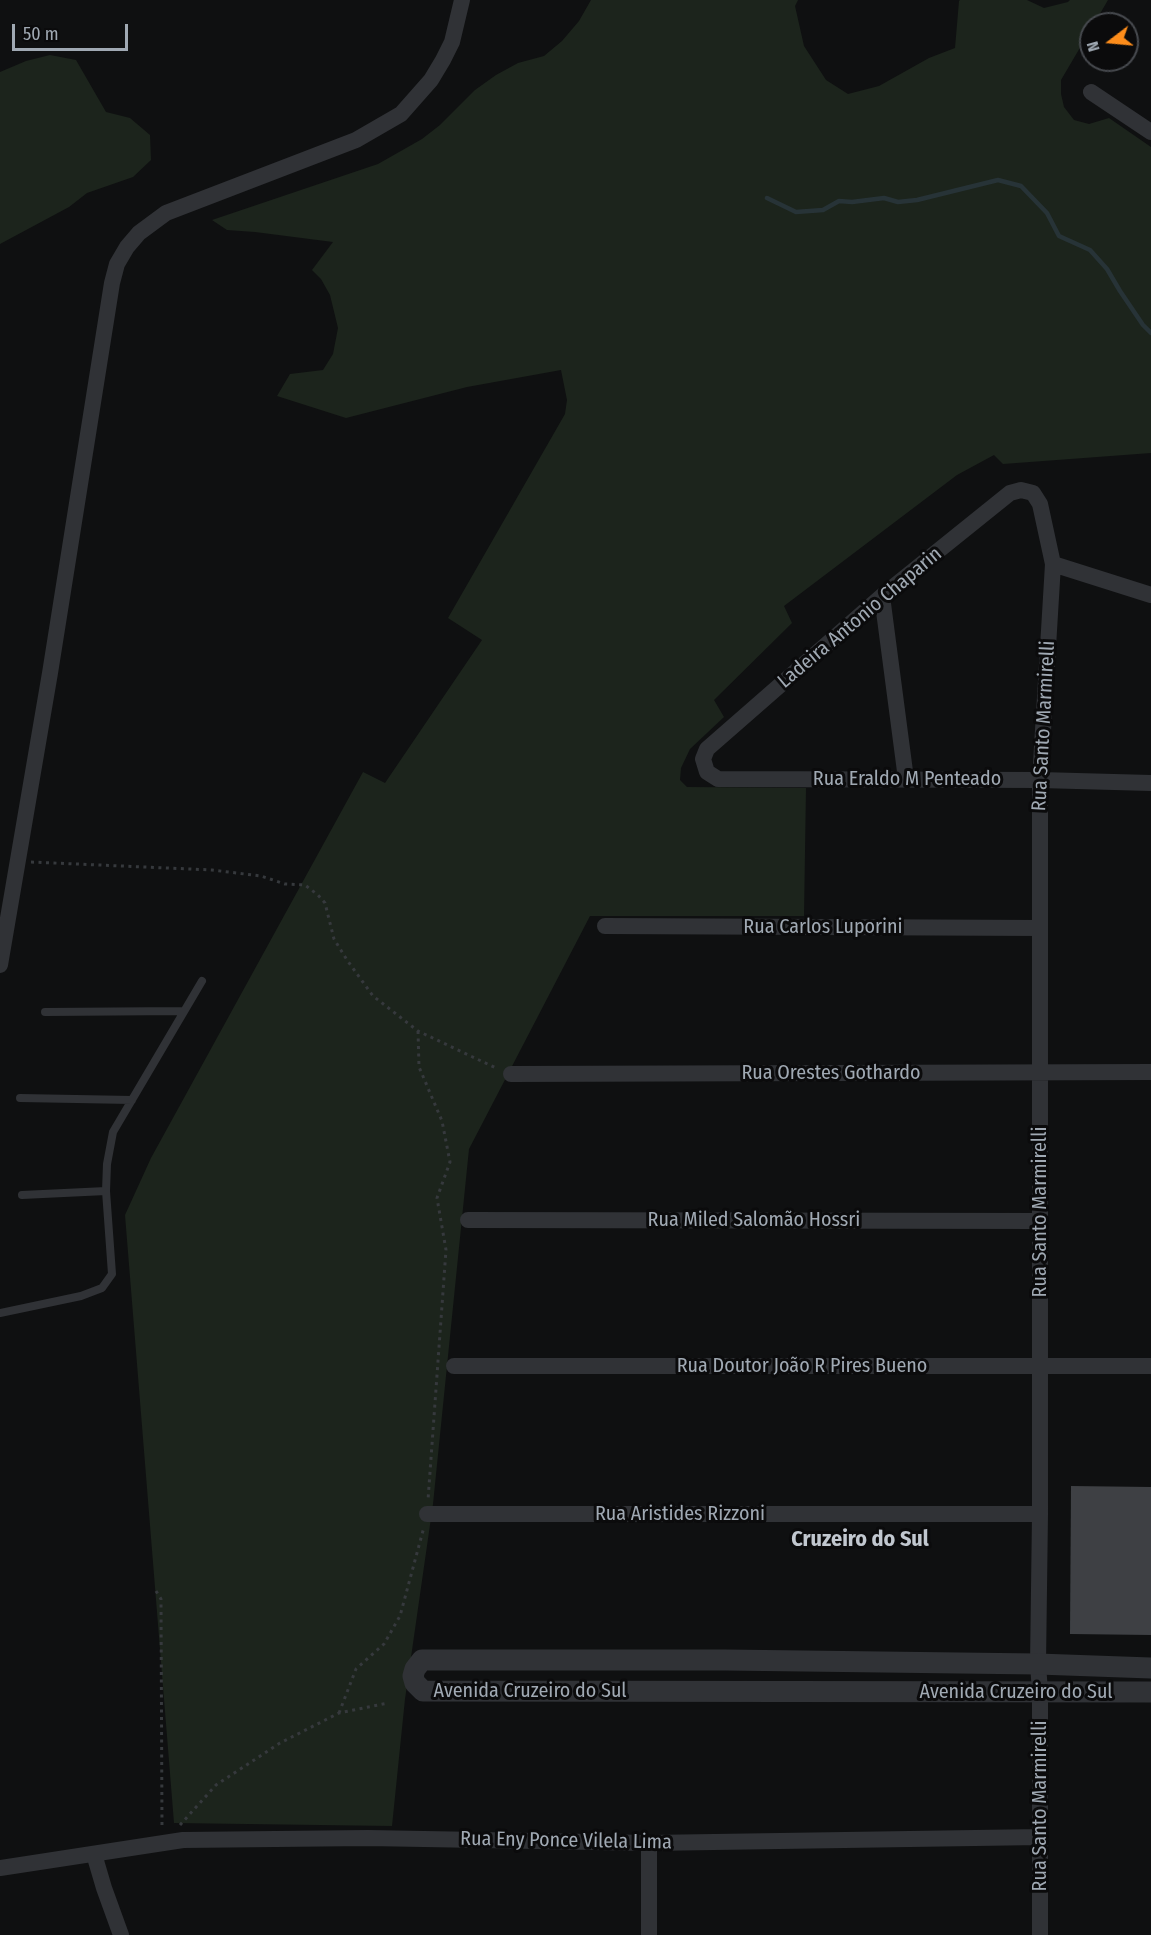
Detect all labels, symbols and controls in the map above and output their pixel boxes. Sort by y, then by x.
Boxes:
scale bar [15,12,130,50]
north arrow [1079,12,1139,72]
text: 50 m [23,23,59,45]
text: N [1083,39,1104,54]
street label: Ladeira Antonio Chaparin [773,542,947,694]
street label: Rua Santo Marmirelli [1028,640,1060,812]
street label: Rua Eraldo M Penteado [813,767,1001,791]
street label: Rua Carlos Luporini [743,915,903,939]
street label: Rua Orestes Gothardo [741,1061,921,1085]
street label: Rua Santo Marmirelli [1028,1127,1052,1297]
street label: Rua Miled Salomão Hossri [648,1208,860,1232]
street label: Rua Doutor João R Pires Bueno [677,1354,927,1378]
street label: Rua Aristides Rizzoni [595,1502,765,1526]
district label: Cruzeiro do Sul [791,1527,929,1553]
street label: Avenida Cruzeiro do Sul [433,1679,627,1703]
street label: Avenida Cruzeiro do Sul [919,1680,1113,1704]
street label: Rua Santo Marmirelli [1028,1721,1052,1891]
street label: Rua Eny Ponce Vilela Lima [460,1827,672,1855]

